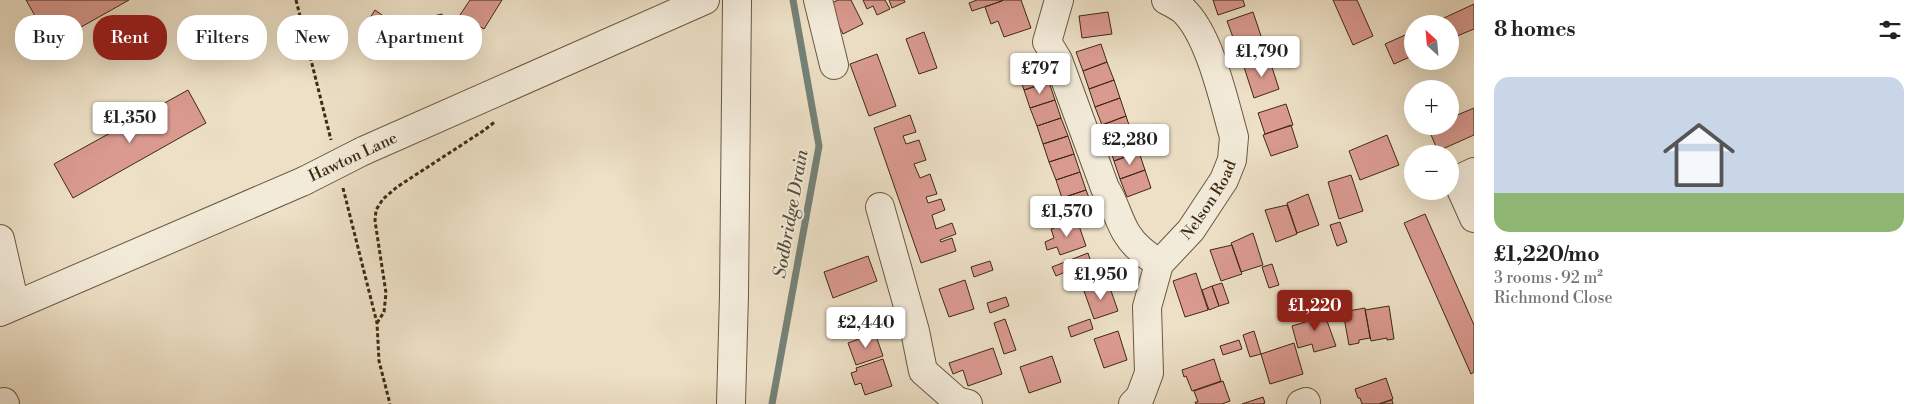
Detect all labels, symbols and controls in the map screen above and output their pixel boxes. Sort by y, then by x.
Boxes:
chip: Buy [15,15,83,60]
chip: Rent [93,15,167,60]
chip: Filters [177,15,267,60]
chip: New [277,15,348,60]
chip: Apartment [358,15,482,60]
north arrow [1404,15,1459,70]
map controls [1404,15,1459,200]
icon: filters [1876,16,1904,44]
text: 8 homes [1494,17,1576,43]
pin: £1,790 [1221,36,1303,78]
text: £1,790 [1236,42,1288,62]
pin: £797 [1010,52,1070,95]
text: £797 [1021,59,1059,79]
button: + [1404,80,1459,135]
pin: £1,350 [89,102,171,144]
text: £1,350 [104,108,156,128]
icon: home [1654,110,1744,200]
pin: £2,280 [1089,124,1171,166]
street label: Hawton Lane [306,128,400,186]
text: £2,280 [1102,130,1158,150]
button: − [1404,145,1459,200]
water label: Sodbridge Drain [768,147,814,280]
street label: Nelson Road [1177,157,1241,244]
pin: £1,570 [1026,196,1108,238]
text: £1,570 [1041,202,1093,222]
text: £1,220/mo [1494,242,1600,268]
pin: £1,950 [1060,258,1142,301]
text: £1,950 [1074,265,1128,285]
text: 3 rooms · 92 m² [1494,268,1603,288]
text: Richmond Close [1494,288,1613,308]
pin: £1,220 [1274,290,1356,332]
text: £1,220 [1288,296,1342,316]
pin: £2,440 [825,306,907,349]
text: £2,440 [837,313,895,333]

